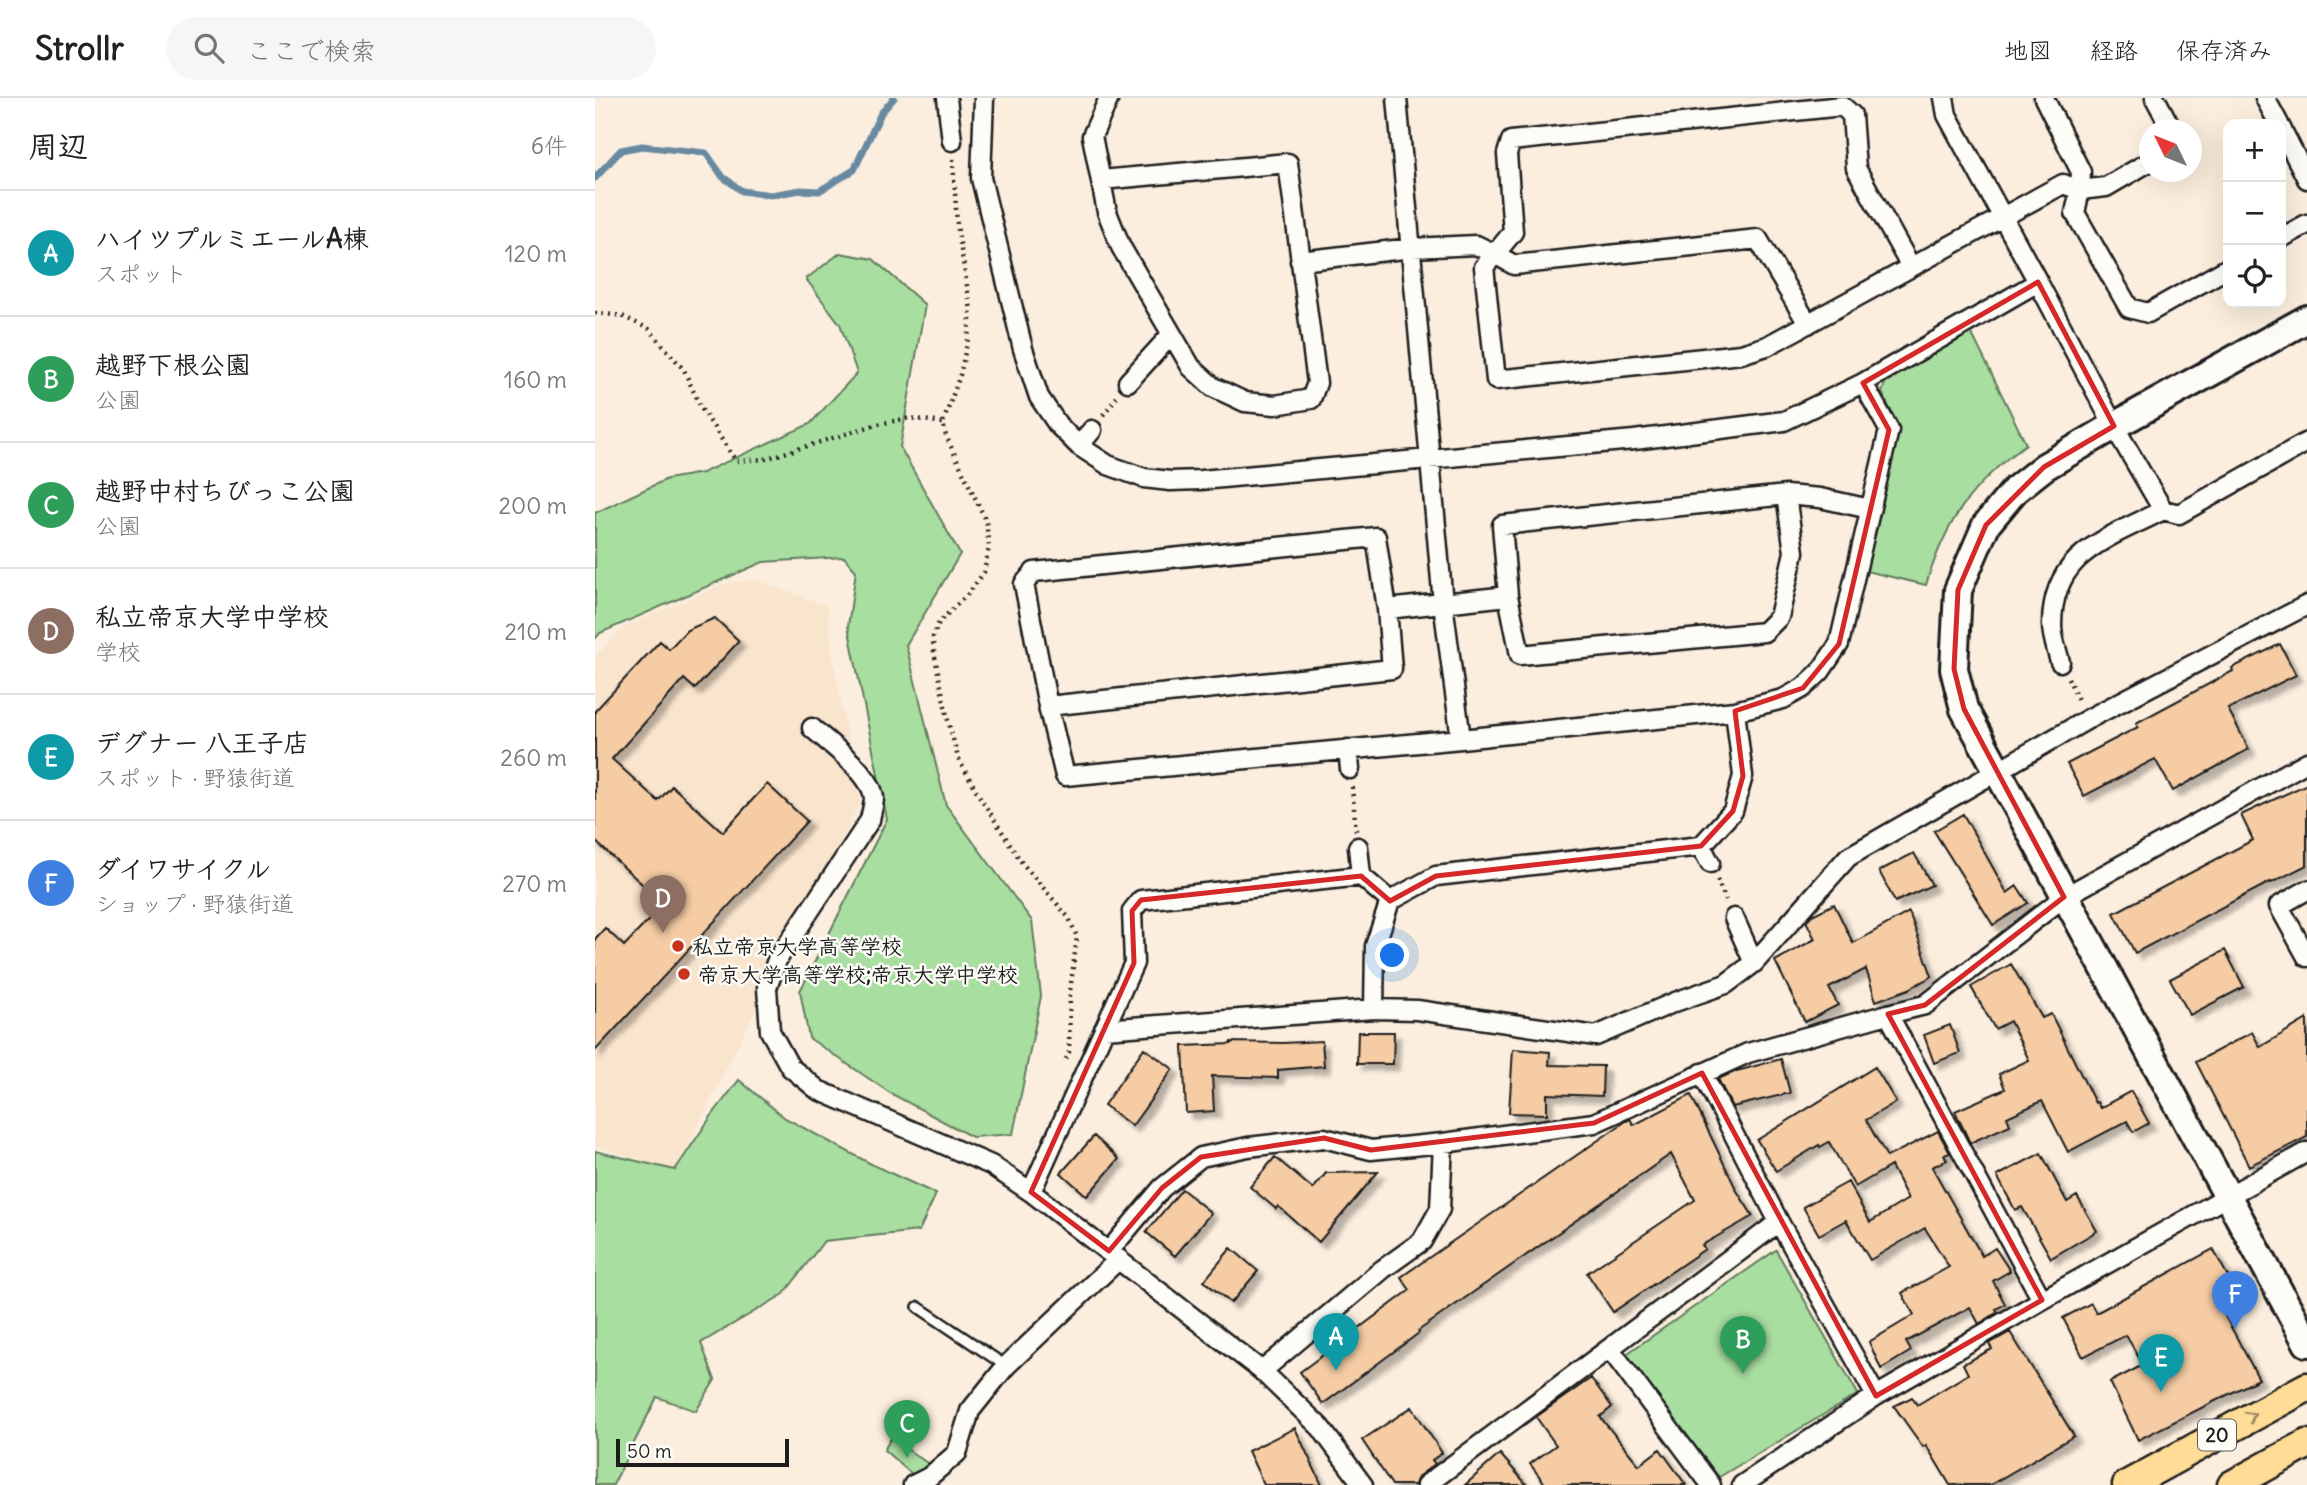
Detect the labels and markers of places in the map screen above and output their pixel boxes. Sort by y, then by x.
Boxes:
pin: D [640,875,686,933]
place label: 私立帝京大学高等学校 [692,933,902,960]
marker: 私立帝京大学高等学校 [670,938,686,954]
place label: 帝京大学高等学校;帝京大学中学校 [698,961,1018,988]
marker: 帝京大学高等学校;帝京大学中学校 [676,966,692,982]
pin: F [2212,1271,2258,1329]
pin: A [1313,1313,1359,1371]
pin: B [1720,1316,1766,1374]
pin: E [2138,1334,2184,1392]
pin: C [884,1400,930,1458]

